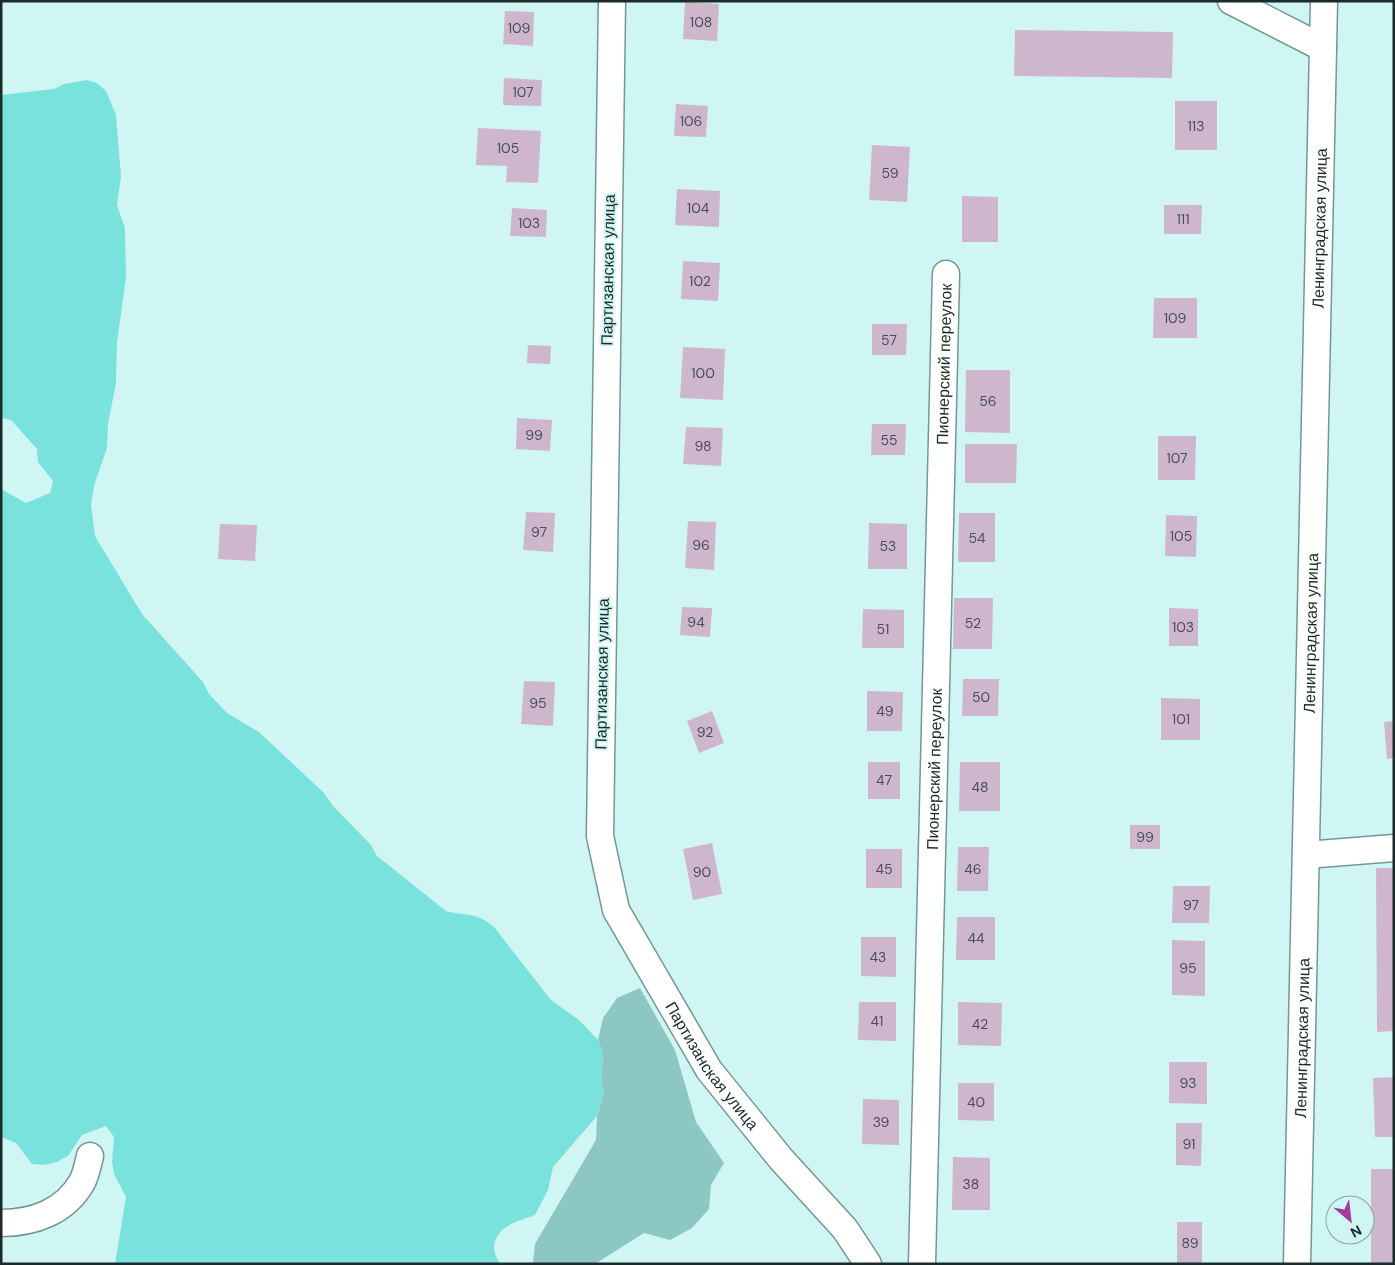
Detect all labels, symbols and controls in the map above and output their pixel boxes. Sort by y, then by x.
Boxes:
house number: 108 [690,13,712,31]
house number: 109 [508,19,531,37]
house number: 107 [512,83,534,101]
house number: 106 [680,112,702,130]
house number: 113 [1187,117,1205,135]
house number: 105 [497,139,519,157]
street label: Ленинградская улица [1307,148,1331,309]
house number: 59 [882,164,899,182]
street label: Партизанская улица [596,194,620,346]
house number: 104 [687,199,710,217]
house number: 111 [1176,210,1190,228]
house number: 103 [518,214,540,232]
house number: 102 [689,272,711,290]
street label: Пионерский переулок [931,282,956,445]
house number: 109 [1164,309,1187,327]
house number: 57 [881,331,897,349]
house number: 100 [691,364,715,382]
house number: 56 [979,392,997,410]
house number: 99 [525,426,543,444]
house number: 55 [880,431,898,449]
house number: 98 [694,437,712,455]
house number: 107 [1166,449,1188,467]
house number: 97 [531,523,547,541]
house number: 105 [1170,527,1192,545]
house number: 54 [968,529,986,547]
house number: 96 [692,536,710,554]
house number: 53 [880,537,896,555]
street label: Ленинградская улица [1298,553,1323,713]
street label: Партизанская улица [590,598,614,750]
house number: 94 [687,613,705,631]
house number: 52 [965,614,981,632]
house number: 103 [1172,618,1194,636]
house number: 51 [877,620,889,638]
street label: Пионерский переулок [922,687,946,850]
house number: 50 [972,688,990,706]
house number: 95 [529,694,547,712]
house number: 49 [876,702,894,720]
house number: 101 [1172,710,1190,728]
house number: 92 [697,723,713,741]
house number: 47 [876,771,892,789]
house number: 48 [971,778,989,796]
house number: 99 [1136,828,1154,846]
house number: 45 [875,860,893,878]
house number: 46 [964,860,982,878]
house number: 90 [693,863,711,881]
house number: 97 [1183,896,1199,914]
house number: 44 [968,929,985,947]
house number: 43 [870,948,886,966]
street label: Ленинградская улица [1290,958,1314,1118]
house number: 95 [1179,959,1197,977]
street label: Партизанская улица [661,998,764,1134]
house number: 41 [871,1012,883,1030]
house number: 42 [972,1015,988,1033]
house number: 93 [1180,1074,1196,1092]
house number: 40 [967,1093,985,1111]
house number: 39 [873,1113,890,1131]
house number: 91 [1183,1135,1195,1153]
house number: 38 [963,1175,979,1193]
north arrow [1325,1195,1375,1245]
text: N [1347,1221,1365,1242]
house number: 89 [1182,1234,1199,1252]

